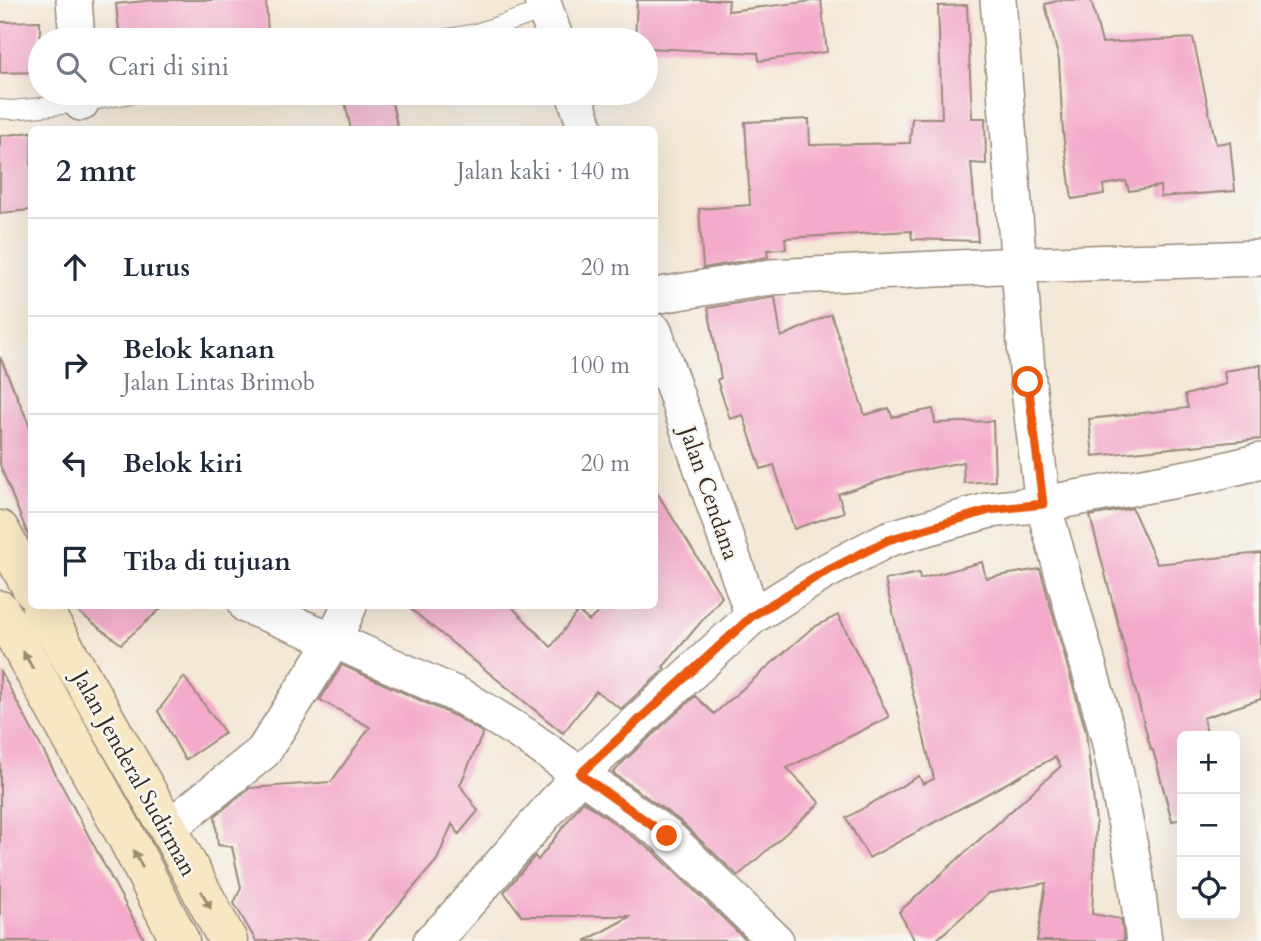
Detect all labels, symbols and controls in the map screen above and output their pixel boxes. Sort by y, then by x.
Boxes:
search box [28,28,658,105]
icon: search [52,48,90,86]
text: Cari di sini [108,49,229,84]
text: 2 mnt [56,151,136,192]
text: Jalan kaki · 140 m [457,156,630,187]
icon: ahead [56,248,94,286]
text: Lurus [123,250,190,285]
text: 20 m [581,252,630,283]
text: Belok kanan [123,332,275,367]
icon: right [56,346,94,384]
text: 100 m [569,350,630,381]
route start [1012,366,1043,397]
text: Jalan Lintas Brimob [123,367,315,398]
street label: Jalan Cendana [671,420,747,564]
icon: left [56,444,94,482]
text: Belok kiri [123,446,243,481]
text: 20 m [581,448,630,479]
icon: arrive [56,542,94,580]
text: Tiba di tujuan [123,544,291,579]
one-way arrow [22,650,34,669]
street label: Jalan Jenderal Sudirman [64,662,204,882]
map controls [1177,731,1240,920]
button: + [1177,731,1240,794]
button: − [1177,794,1240,857]
route end [651,820,682,851]
one-way arrow [132,849,143,869]
button: locate [1177,857,1240,920]
one-way arrow [200,890,212,910]

